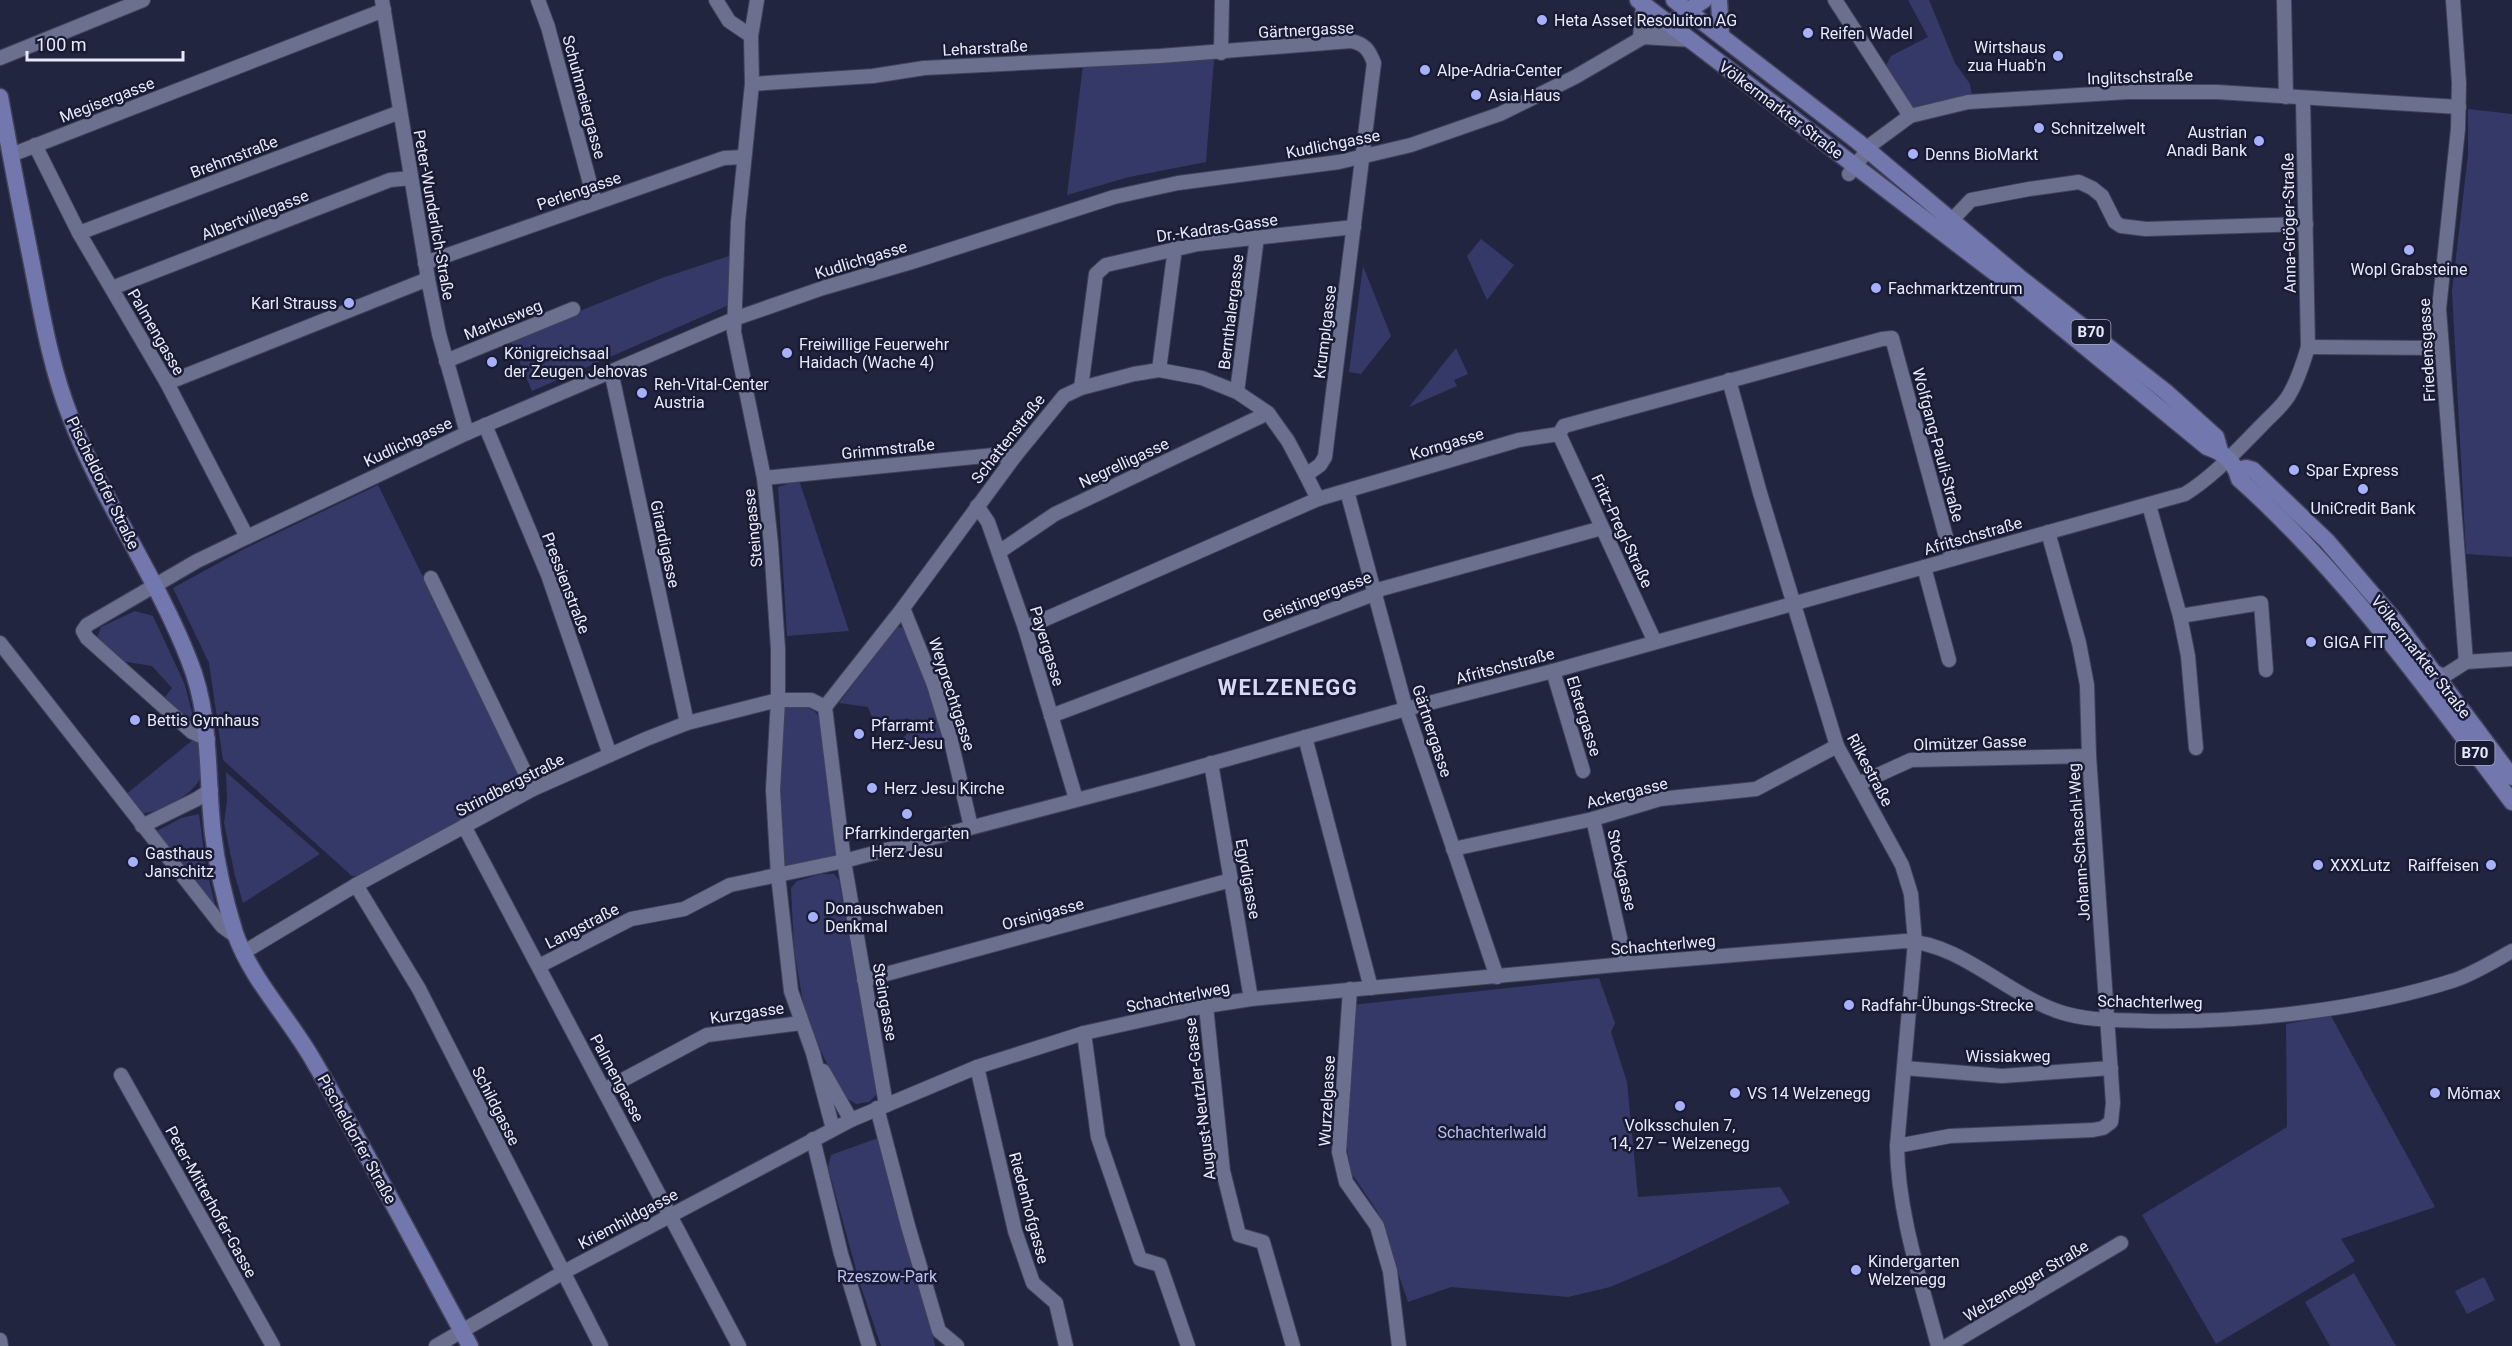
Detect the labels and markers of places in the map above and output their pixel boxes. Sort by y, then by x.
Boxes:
place label: Heta Asset Resoluiton AG [1554,11,1737,30]
marker: Heta Asset Resoluiton AG [1535,13,1549,27]
place label: Reifen Wadel [1820,24,1913,43]
marker: Reifen Wadel [1801,26,1815,40]
place label: Wirtshaus zua Huab'n [1967,38,2046,75]
marker: Wirtshaus zua Huab'n [2051,49,2065,63]
place label: Alpe-Adria-Center [1437,61,1563,80]
marker: Alpe-Adria-Center [1418,63,1432,77]
place label: Asia Haus [1488,86,1560,105]
marker: Asia Haus [1469,88,1483,102]
place label: Schnitzelwelt [2051,119,2145,138]
marker: Schnitzelwelt [2032,121,2046,135]
place label: Austrian Anadi Bank [2167,123,2248,160]
marker: Austrian Anadi Bank [2252,134,2266,148]
place label: Denns BioMarkt [1925,145,2038,164]
marker: Denns BioMarkt [1906,147,1920,161]
marker: Wopl Grabsteine [2402,243,2416,257]
place label: Wopl Grabsteine [2351,260,2467,279]
place label: Fachmarktzentrum [1888,279,2023,298]
marker: Fachmarktzentrum [1869,281,1883,295]
place label: Karl Strauss [251,294,337,313]
marker: Karl Strauss [342,296,356,310]
place label: Freiwillige Feuerwehr Haidach (Wache 4) [799,335,950,372]
place label: Königreichsaal der Zeugen Jehovas [504,344,648,381]
marker: Freiwillige Feuerwehr Haidach (Wache 4) [780,346,794,360]
marker: Königreichsaal der Zeugen Jehovas [485,355,499,369]
place label: Reh-Vital-Center Austria [654,375,769,412]
marker: Reh-Vital-Center Austria [635,386,649,400]
place label: Spar Express [2306,461,2399,480]
marker: Spar Express [2287,463,2301,477]
marker: UniCredit Bank [2356,482,2370,496]
place label: UniCredit Bank [2310,499,2416,518]
place label: GIGA FIT [2323,633,2387,652]
marker: GIGA FIT [2304,635,2318,649]
place label: Bettis Gymhaus [147,711,259,730]
marker: Bettis Gymhaus [128,713,142,727]
place label: Pfarramt Herz-Jesu [871,716,943,753]
marker: Pfarramt Herz-Jesu [852,727,866,741]
place label: Herz Jesu Kirche [884,779,1004,798]
marker: Herz Jesu Kirche [865,781,879,795]
marker: Pfarrkindergarten Herz Jesu [900,807,914,821]
place label: Pfarrkindergarten Herz Jesu [845,824,969,861]
place label: Gasthaus Janschitz [145,844,214,881]
marker: Gasthaus Janschitz [126,855,140,869]
place label: XXXLutz [2330,856,2390,875]
place label: Raiffeisen [2408,856,2479,875]
marker: XXXLutz [2311,858,2325,872]
marker: Raiffeisen [2484,858,2498,872]
place label: Donauschwaben Denkmal [825,899,943,936]
marker: Donauschwaben Denkmal [806,910,820,924]
place label: Radfahr-Übungs-Strecke [1861,996,2034,1015]
marker: Radfahr-Übungs-Strecke [1842,998,1856,1012]
place label: VS 14 Welzenegg [1747,1084,1871,1103]
place label: Mömax [2447,1084,2501,1103]
marker: VS 14 Welzenegg [1728,1086,1742,1100]
marker: Mömax [2428,1086,2442,1100]
marker: Volksschulen 7, 14, 27 – Welzenegg [1673,1099,1687,1113]
place label: Volksschulen 7, 14, 27 – Welzenegg [1610,1116,1750,1153]
place label: Kindergarten Welzenegg [1868,1252,1960,1289]
marker: Kindergarten Welzenegg [1849,1263,1863,1277]

